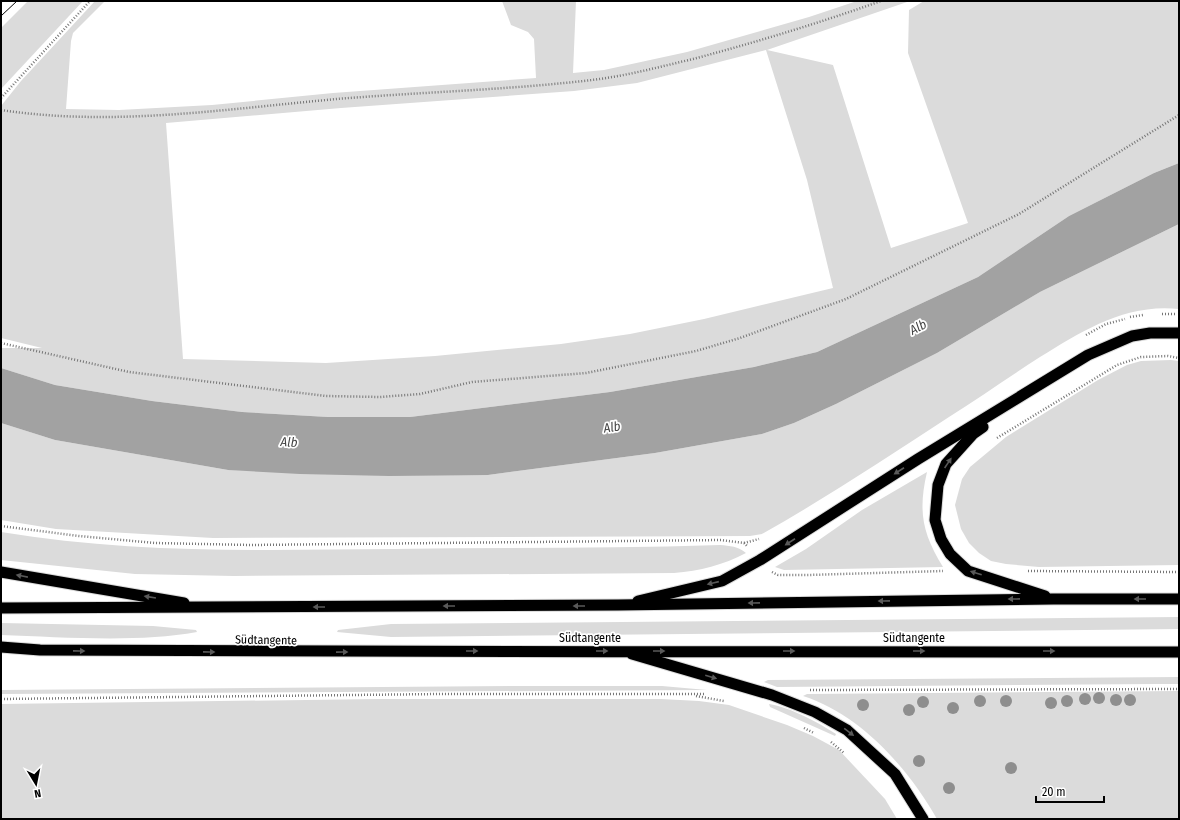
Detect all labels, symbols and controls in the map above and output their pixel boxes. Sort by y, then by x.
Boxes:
water label: Alb [906,316,929,338]
water label: Alb [601,418,622,436]
water label: Alb [279,434,298,450]
one-way arrow [944,458,952,469]
one-way arrow [893,468,905,475]
one-way arrow [784,538,795,545]
one-way arrow [970,570,982,576]
one-way arrow [15,573,28,579]
one-way arrow [707,580,719,586]
one-way arrow [144,594,156,600]
one-way arrow [1007,596,1020,602]
one-way arrow [1133,596,1146,602]
one-way arrow [877,598,890,604]
one-way arrow [747,600,760,606]
one-way arrow [442,603,455,609]
one-way arrow [572,603,585,609]
one-way arrow [312,604,325,610]
street label: Südtangente [559,631,621,645]
street label: Südtangente [883,631,945,645]
street label: Südtangente [235,632,297,648]
one-way arrow [73,648,86,654]
one-way arrow [466,648,479,654]
one-way arrow [596,648,609,654]
one-way arrow [653,648,666,654]
one-way arrow [783,648,796,654]
one-way arrow [913,648,926,654]
one-way arrow [1043,648,1056,654]
one-way arrow [203,649,216,655]
one-way arrow [336,649,349,655]
one-way arrow [705,675,718,681]
one-way arrow [843,728,854,736]
north arrow [16,764,56,804]
scale bar [1036,778,1104,804]
text: 20 m [1042,785,1066,799]
text: N [33,786,42,800]

